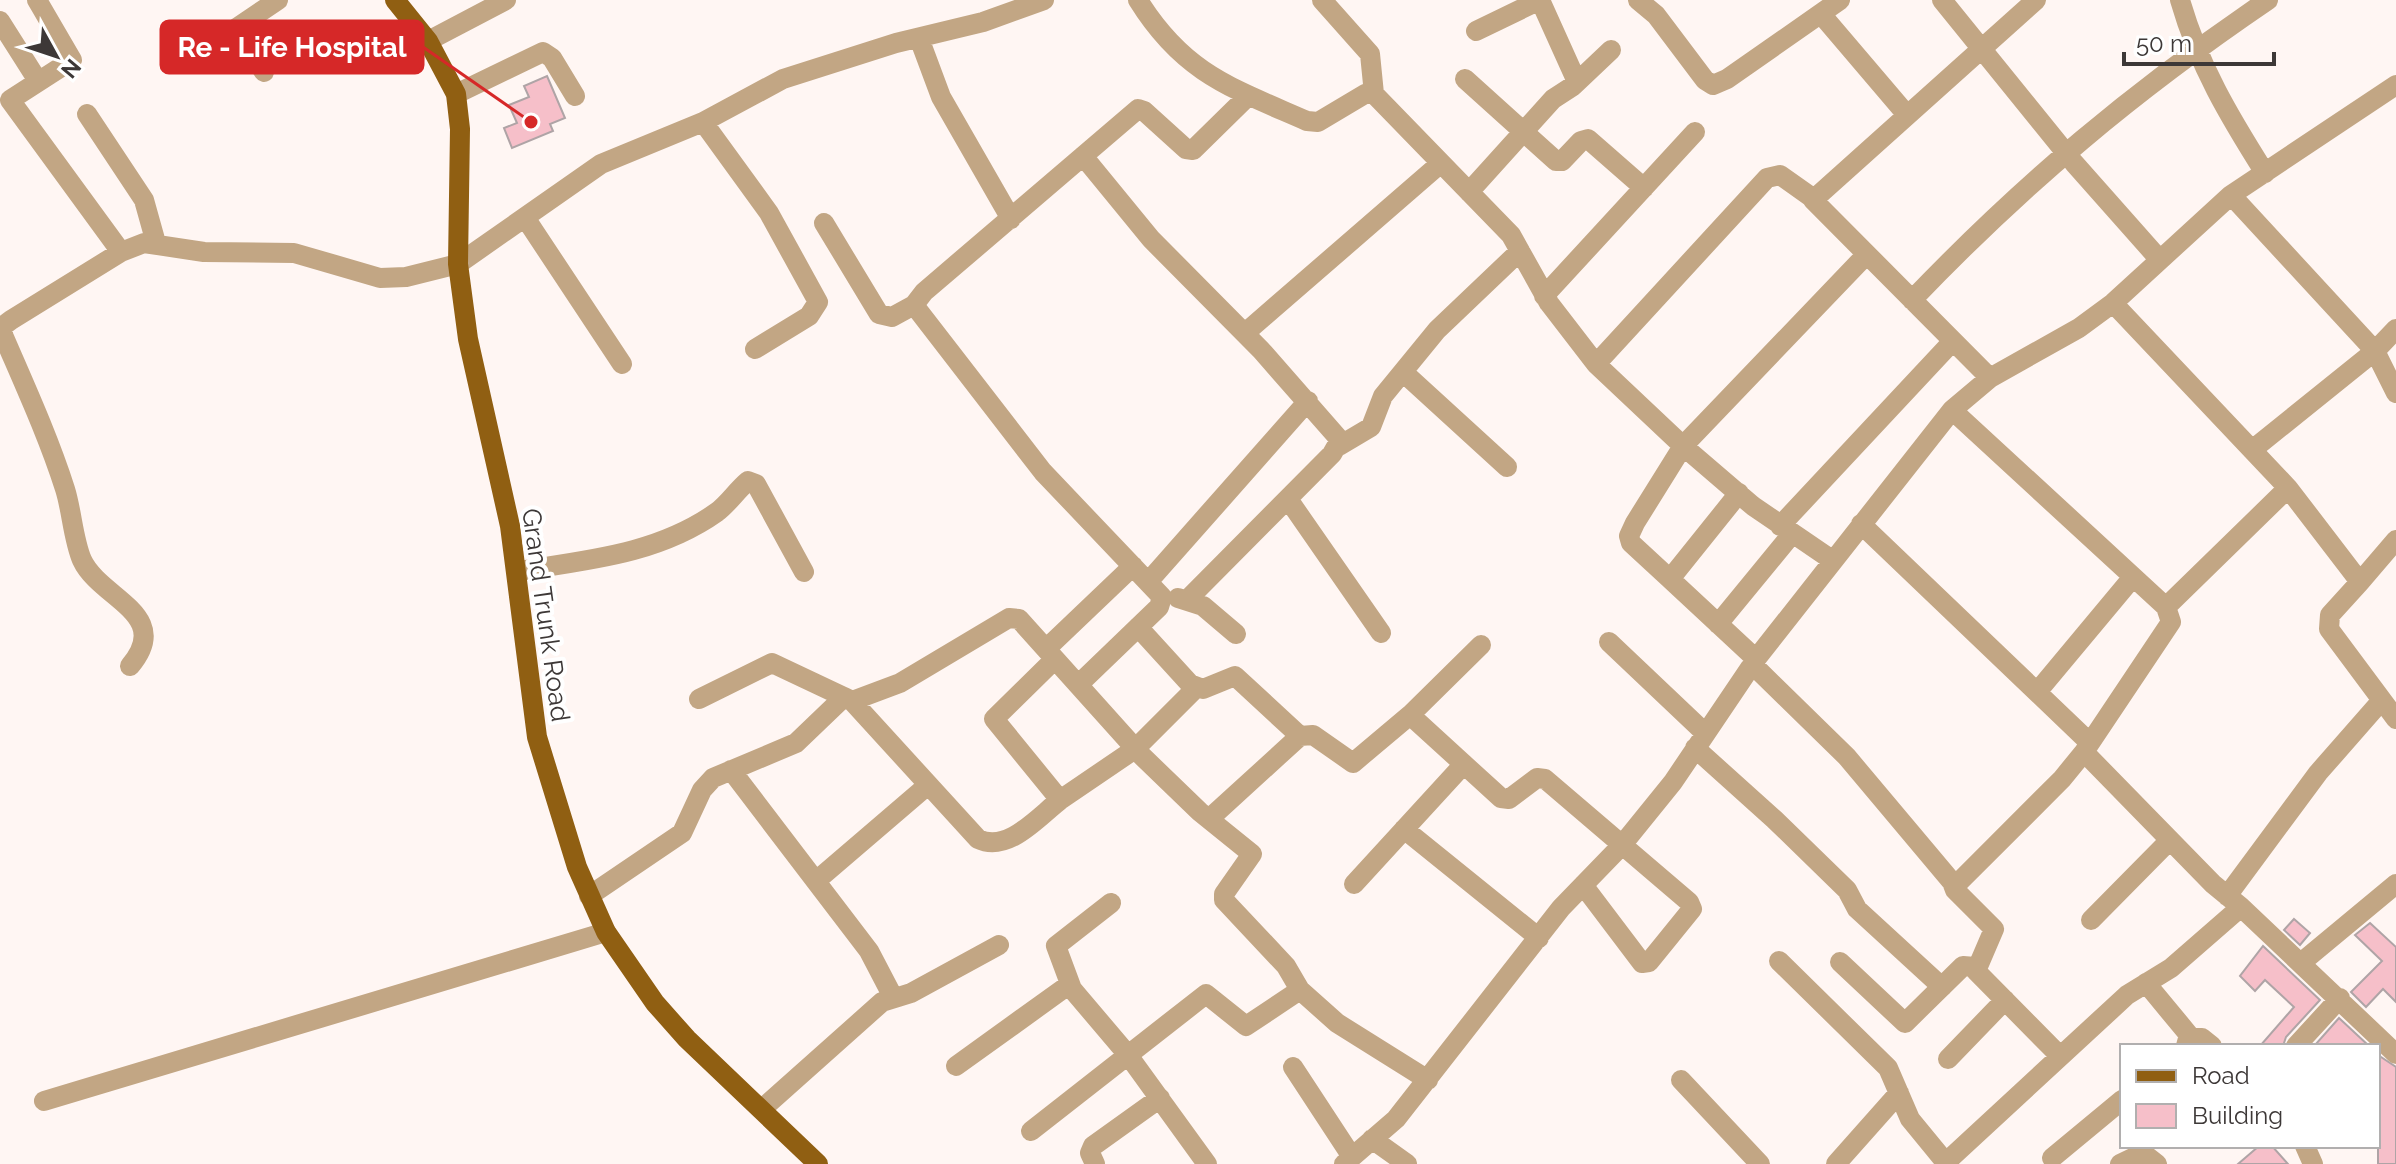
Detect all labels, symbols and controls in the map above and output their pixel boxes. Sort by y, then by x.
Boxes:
north arrow [16,16,96,96]
scale bar [2124,16,2274,66]
callout: Re - Life Hospital [161,21,423,73]
text: 50 m [2136,29,2192,58]
text: Re - Life Hospital [177,31,407,64]
text: N [56,54,87,84]
street label: Grand Trunk Road [516,506,576,724]
legend [2120,1044,2380,1148]
text: Road [2192,1061,2250,1090]
text: Building [2192,1101,2283,1130]

